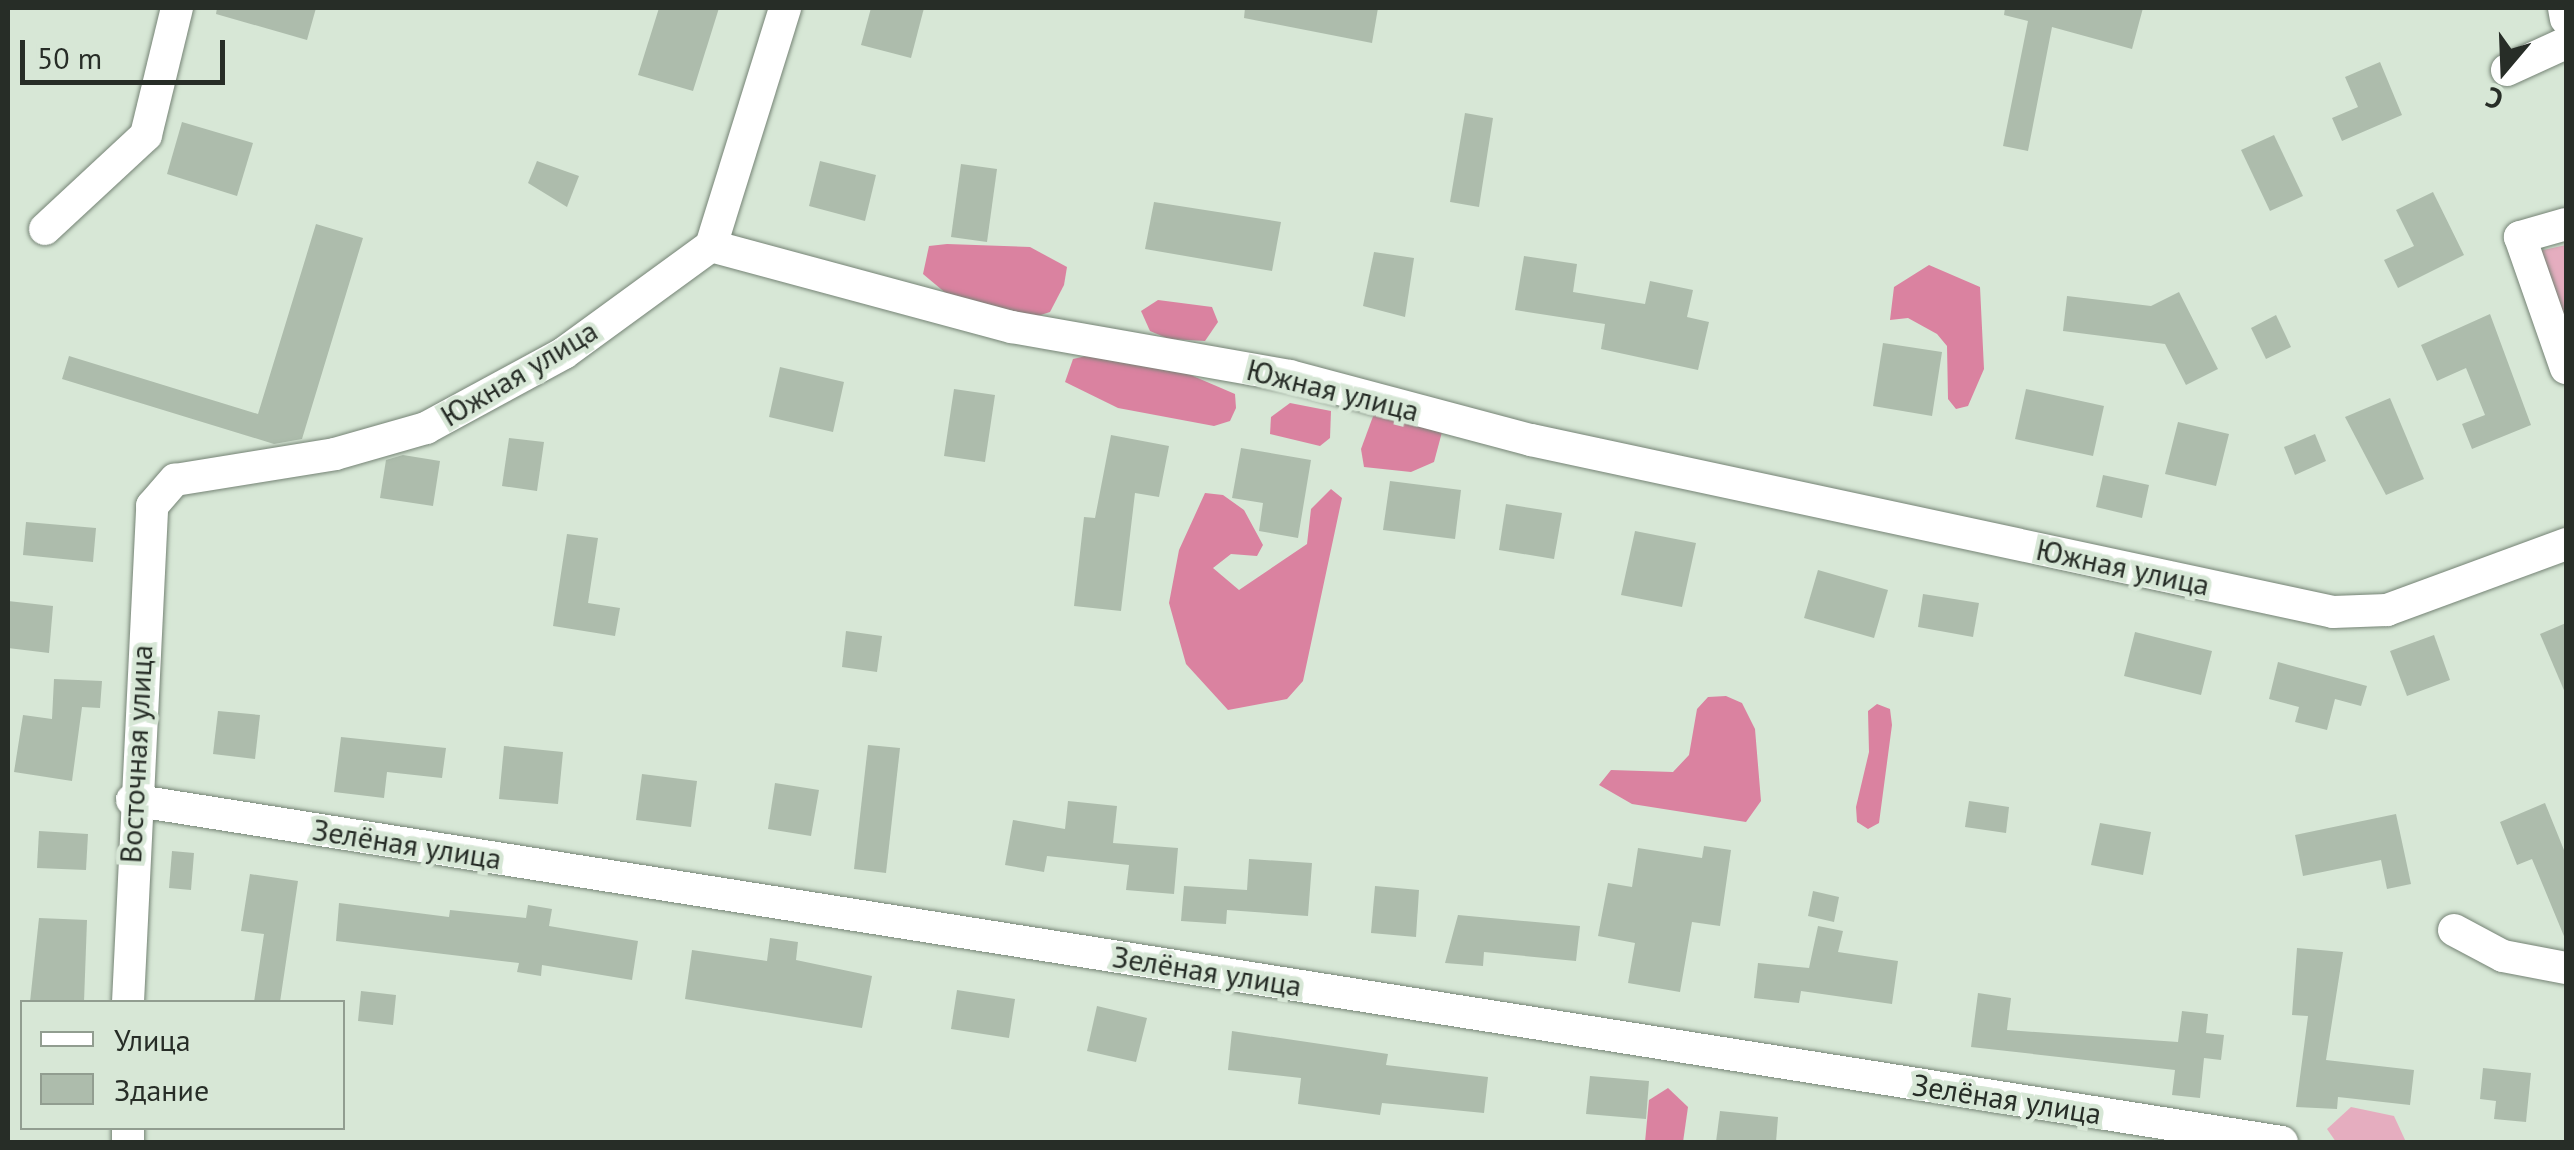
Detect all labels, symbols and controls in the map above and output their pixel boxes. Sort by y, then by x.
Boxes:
scale bar [25,20,230,82]
north arrow [2454,20,2554,120]
text: 50 m [37,38,102,77]
text: С [2481,79,2507,119]
street label: Южная улица [434,312,604,434]
street label: Южная улица [1243,351,1423,429]
street label: Южная улица [2033,531,2213,603]
street label: Восточная улица [112,644,160,864]
street label: Зелёная улица [310,811,504,877]
street label: Зелёная улица [1110,938,1304,1004]
legend [20,1000,345,1130]
text: Улица [114,1020,191,1059]
street label: Зелёная улица [1910,1066,2104,1132]
text: Здание [114,1070,209,1109]

